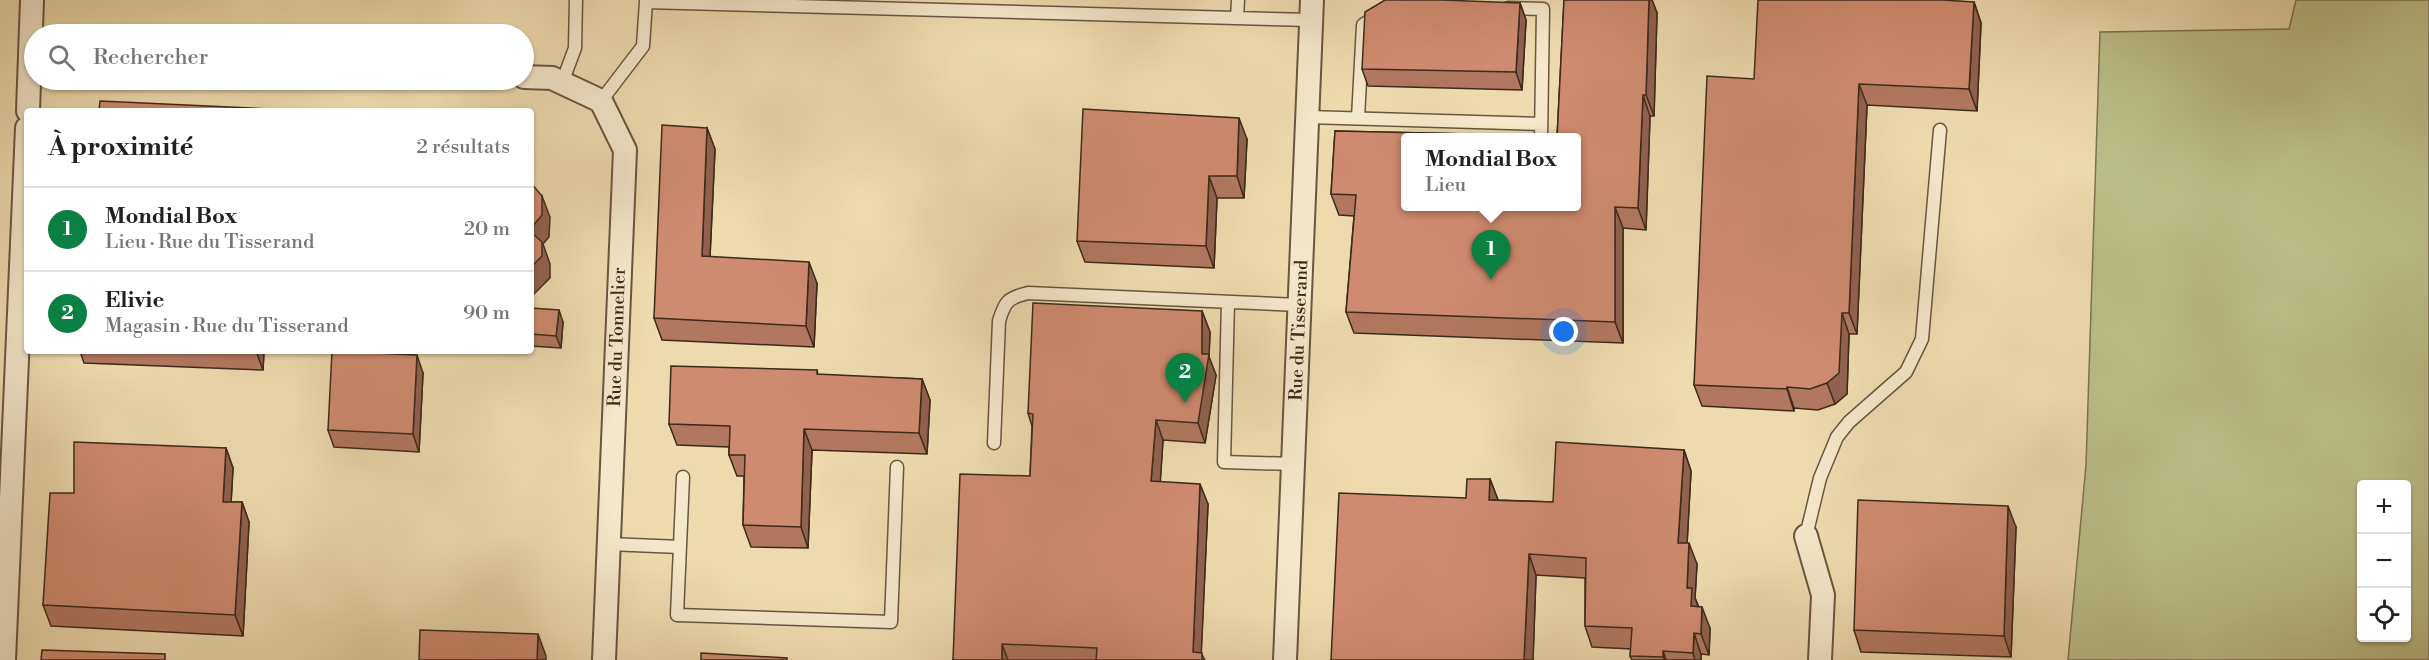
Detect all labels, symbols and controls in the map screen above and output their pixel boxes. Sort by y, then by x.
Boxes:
search box [24,24,534,90]
icon: search [45,41,78,74]
text: Rechercher [93,44,208,71]
text: À proximité [48,131,193,163]
popup [1401,133,1581,211]
text: 2 résultats [416,135,510,160]
text: Mondial Box [1425,146,1557,173]
text: Lieu [1425,173,1466,198]
text: Mondial Box [105,203,237,230]
text: 1 [63,217,72,242]
text: 20 m [464,217,510,242]
text: Lieu · Rue du Tisserand [105,230,314,255]
pin: 1 [1472,230,1510,280]
street label: Rue du Tisserand [1284,259,1313,401]
street label: Rue du Tonnelier [603,267,631,407]
text: Elivie [105,287,164,314]
text: 2 [61,301,74,326]
text: 90 m [463,301,510,326]
text: Magasin · Rue du Tisserand [105,314,349,339]
your location [1549,317,1578,346]
pin: 2 [1166,354,1204,403]
map controls [2357,480,2411,642]
button: + [2357,480,2411,534]
button: − [2357,534,2411,588]
button: locate [2357,588,2411,642]

